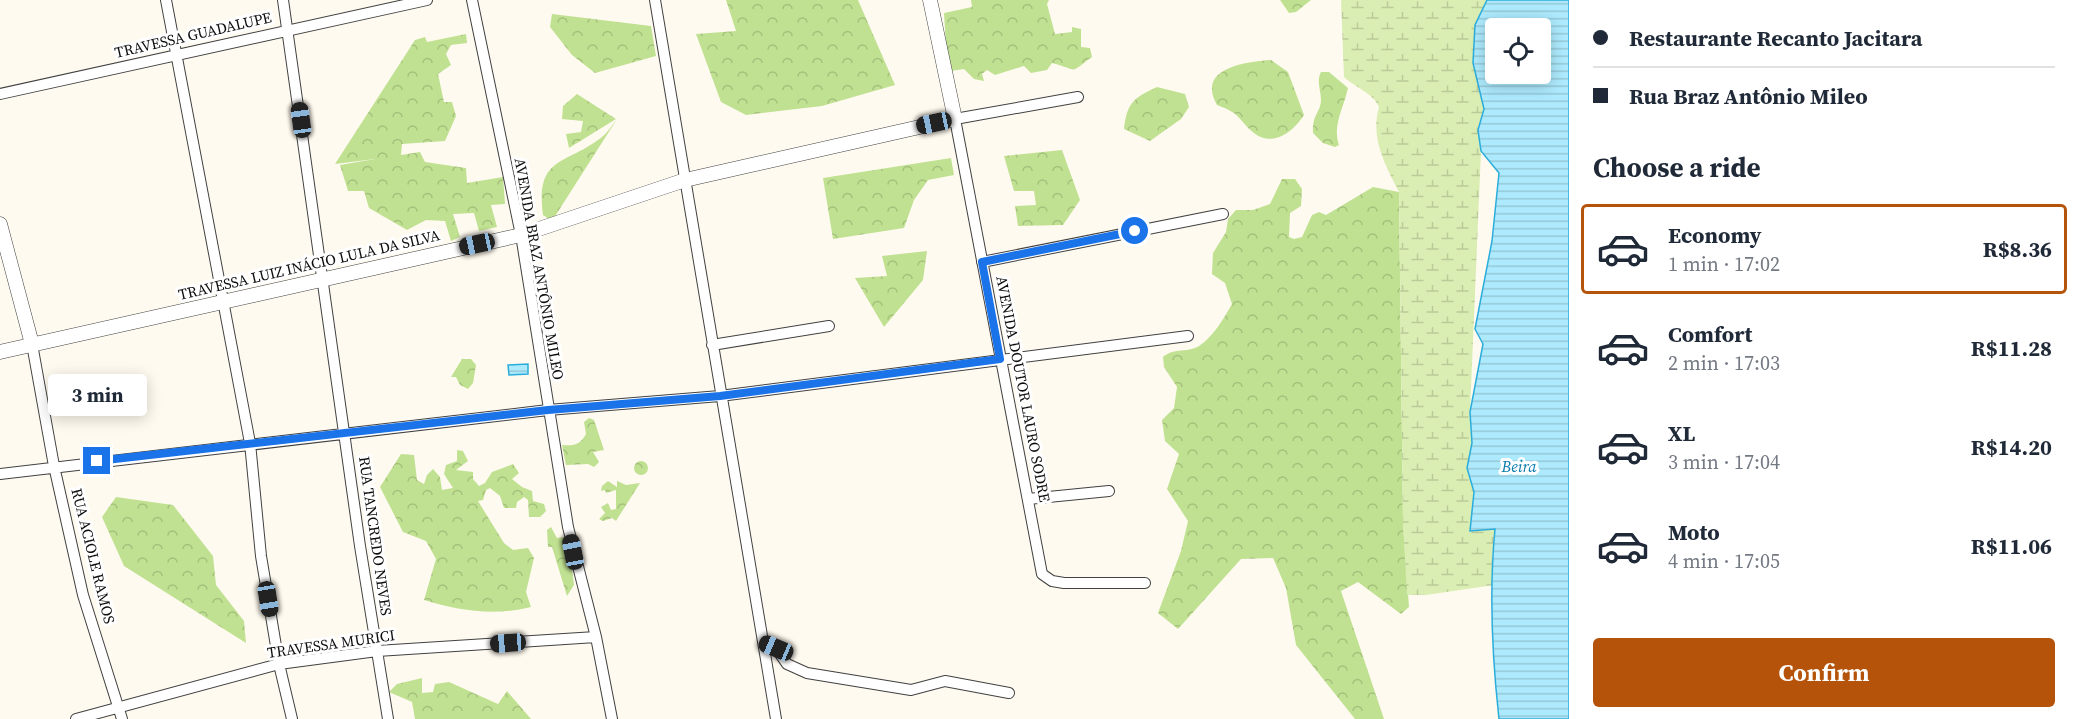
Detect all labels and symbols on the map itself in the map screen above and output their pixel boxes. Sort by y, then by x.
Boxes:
street label: TRAVESSA GUADALUPE [112,6,273,63]
car [290,101,312,139]
car [915,110,953,136]
street label: AVENIDA BRAZ ANTÔNIO MILEO [510,156,569,382]
route start [1121,217,1148,244]
street label: TRAVESSA LUIZ INÁCIO LULA DA SILVA [176,224,442,305]
car [458,231,496,257]
street label: AVENIDA DOUTOR LAURO SODRE [991,274,1056,504]
callout: 3 min [48,374,146,416]
route end [83,447,110,474]
street label: RUA TANCREDO NEVES [354,455,397,617]
water label: Beira [1500,455,1537,477]
street label: RUA ACIOLE RAMOS [66,486,121,626]
car [561,533,585,571]
car [256,580,280,618]
street label: TRAVESSA MURICI [266,624,396,663]
car [489,633,527,653]
car [756,633,796,663]

